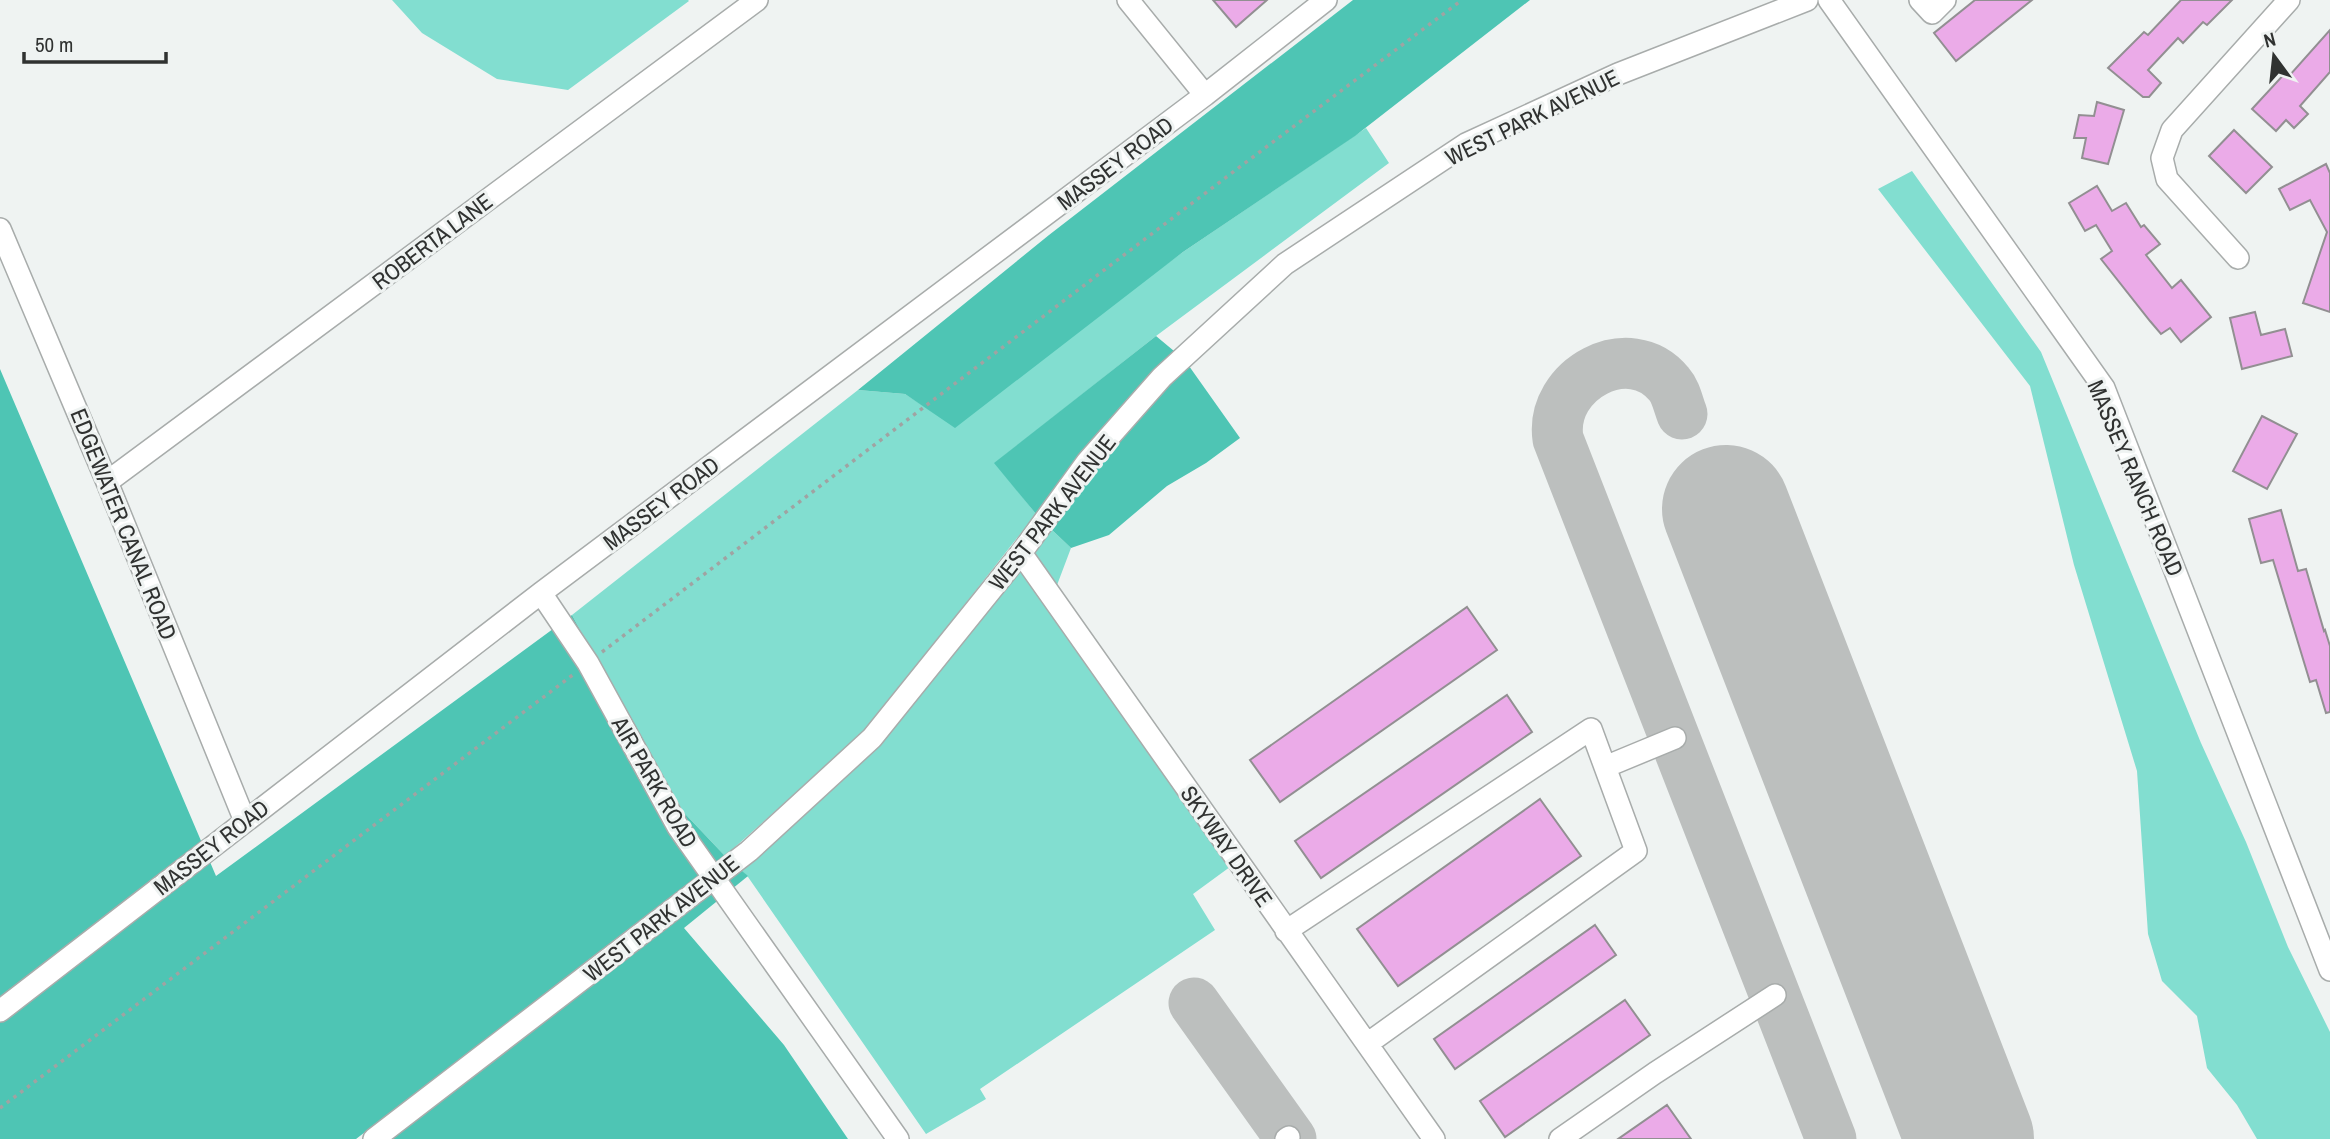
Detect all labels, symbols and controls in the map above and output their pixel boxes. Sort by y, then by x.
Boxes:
scale bar [24,21,166,65]
north arrow [2239,21,2309,91]
text: N [2261,26,2278,54]
text: 50 m [35,30,73,59]
street label: WEST PARK AVENUE [1440,61,1624,173]
street label: MASSEY ROAD [1051,109,1179,217]
street label: ROBERTA LANE [366,186,498,296]
street label: MASSEY RANCH ROAD [2081,375,2191,581]
street label: EDGEWATER CANAL ROAD [63,404,185,644]
street label: WEST PARK AVENUE [981,428,1123,596]
street label: MASSEY ROAD [597,449,725,557]
street label: AIR PARK ROAD [604,710,705,853]
street label: SKYWAY DRIVE [1174,779,1280,913]
street label: MASSEY ROAD [147,792,275,902]
street label: WEST PARK AVENUE [577,847,745,989]

